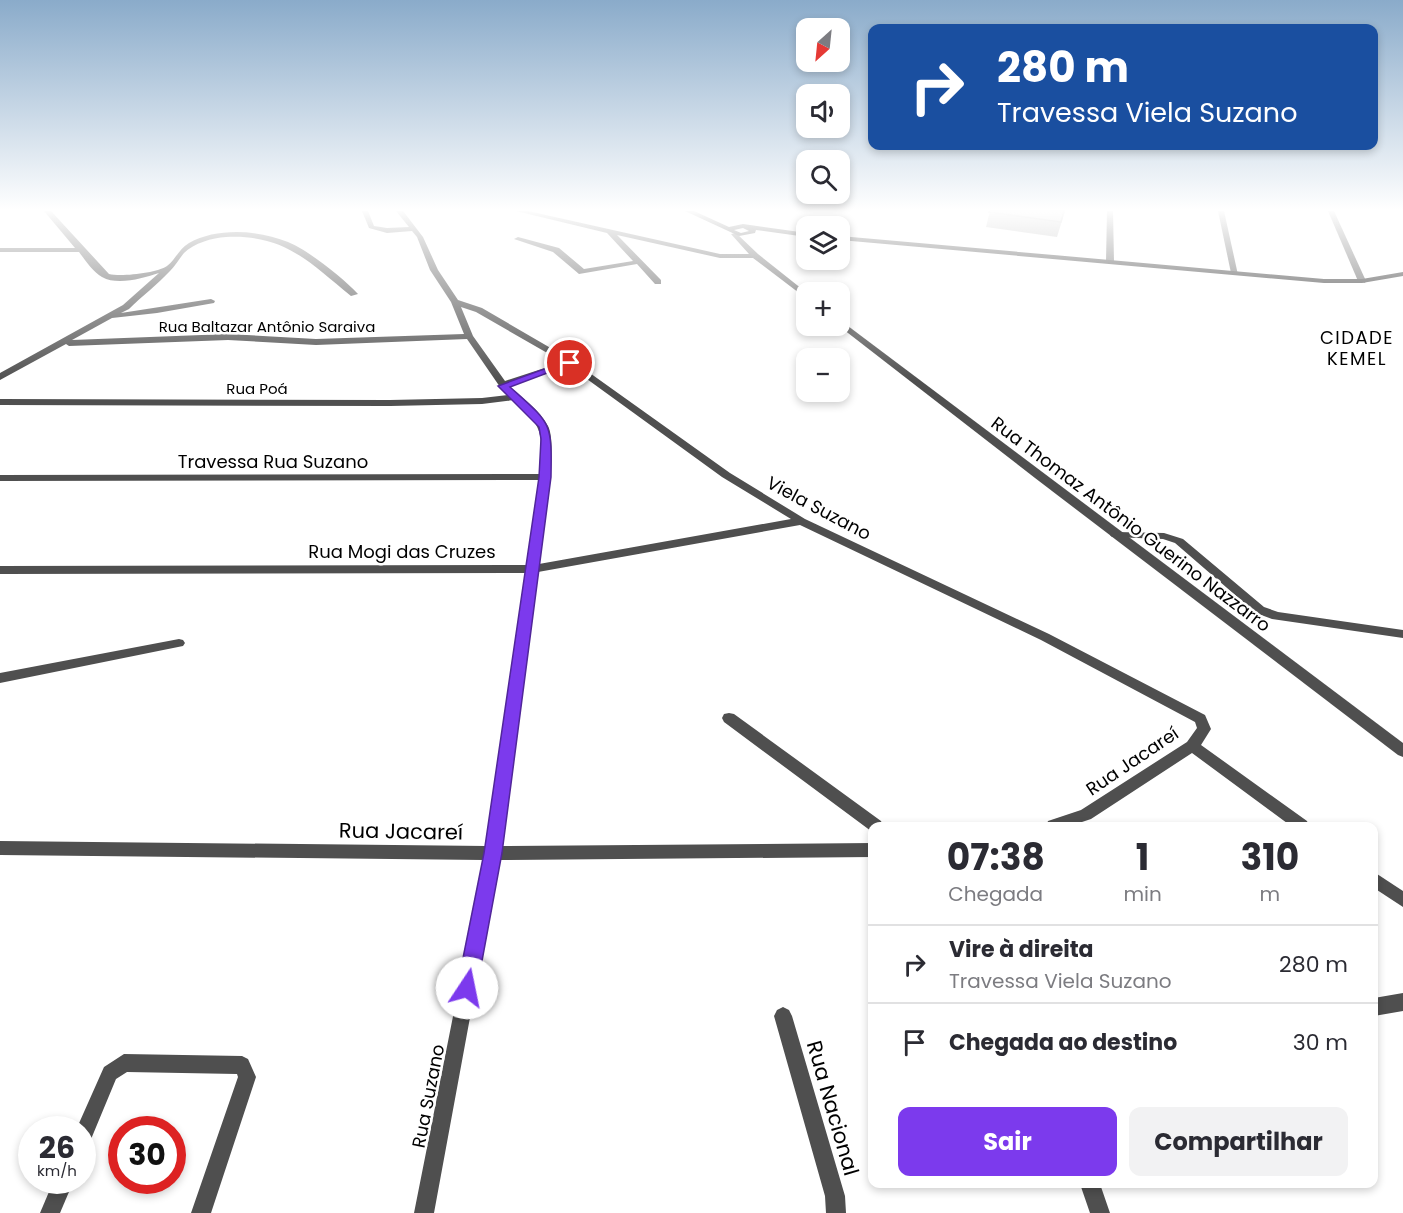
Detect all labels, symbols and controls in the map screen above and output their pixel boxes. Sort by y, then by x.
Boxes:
north arrow [796,18,850,72]
map controls [796,18,850,402]
text: 280 m [997,38,1129,97]
icon: right [898,48,976,126]
button: sound [796,84,850,138]
text: Travessa Viela Suzano [997,94,1297,131]
button: search [796,150,850,204]
button: layers [796,216,850,270]
button: + [796,282,850,336]
street label: Rua Baltazar Antônio Saraiva [159,316,375,337]
district label: CIDADE KEMEL [1320,325,1394,371]
pin [544,337,595,388]
icon: arrive [553,346,586,379]
button: − [796,348,850,402]
street label: Rua Poá [226,378,288,399]
street label: Rua Thomaz Antônio Guerino Nazzarro [986,411,1276,637]
street label: Travessa Rua Suzano [178,449,368,474]
street label: Viela Suzano [763,470,875,546]
street label: Rua Mogi das Cruzes [308,539,496,564]
street label: Rua Jacareí [1081,721,1183,801]
street label: Rua Jacareí [339,815,463,847]
text: 07:38 [947,832,1045,883]
text: 1 [1136,832,1149,883]
text: 310 [1240,832,1299,883]
text: Chegada [948,880,1043,908]
text: min [1123,880,1162,908]
text: m [1260,880,1280,908]
text: Vire à direita [949,934,1094,965]
icon: right [898,948,931,981]
text: 280 m [1279,949,1348,980]
position arrow [435,956,499,1020]
text: Travessa Viela Suzano [949,967,1172,995]
icon: arrive [898,1026,931,1059]
text: Chegada ao destino [949,1027,1177,1058]
text: 30 m [1293,1027,1348,1058]
street label: Rua Nacional [800,1037,866,1179]
street label: Rua Suzano [406,1042,450,1150]
button: Sair [898,1107,1117,1176]
button: Compartilhar [1129,1107,1348,1176]
speed limit sign: 30 [108,1116,186,1194]
text: 26 [39,1126,75,1169]
text: km/h [37,1160,77,1181]

